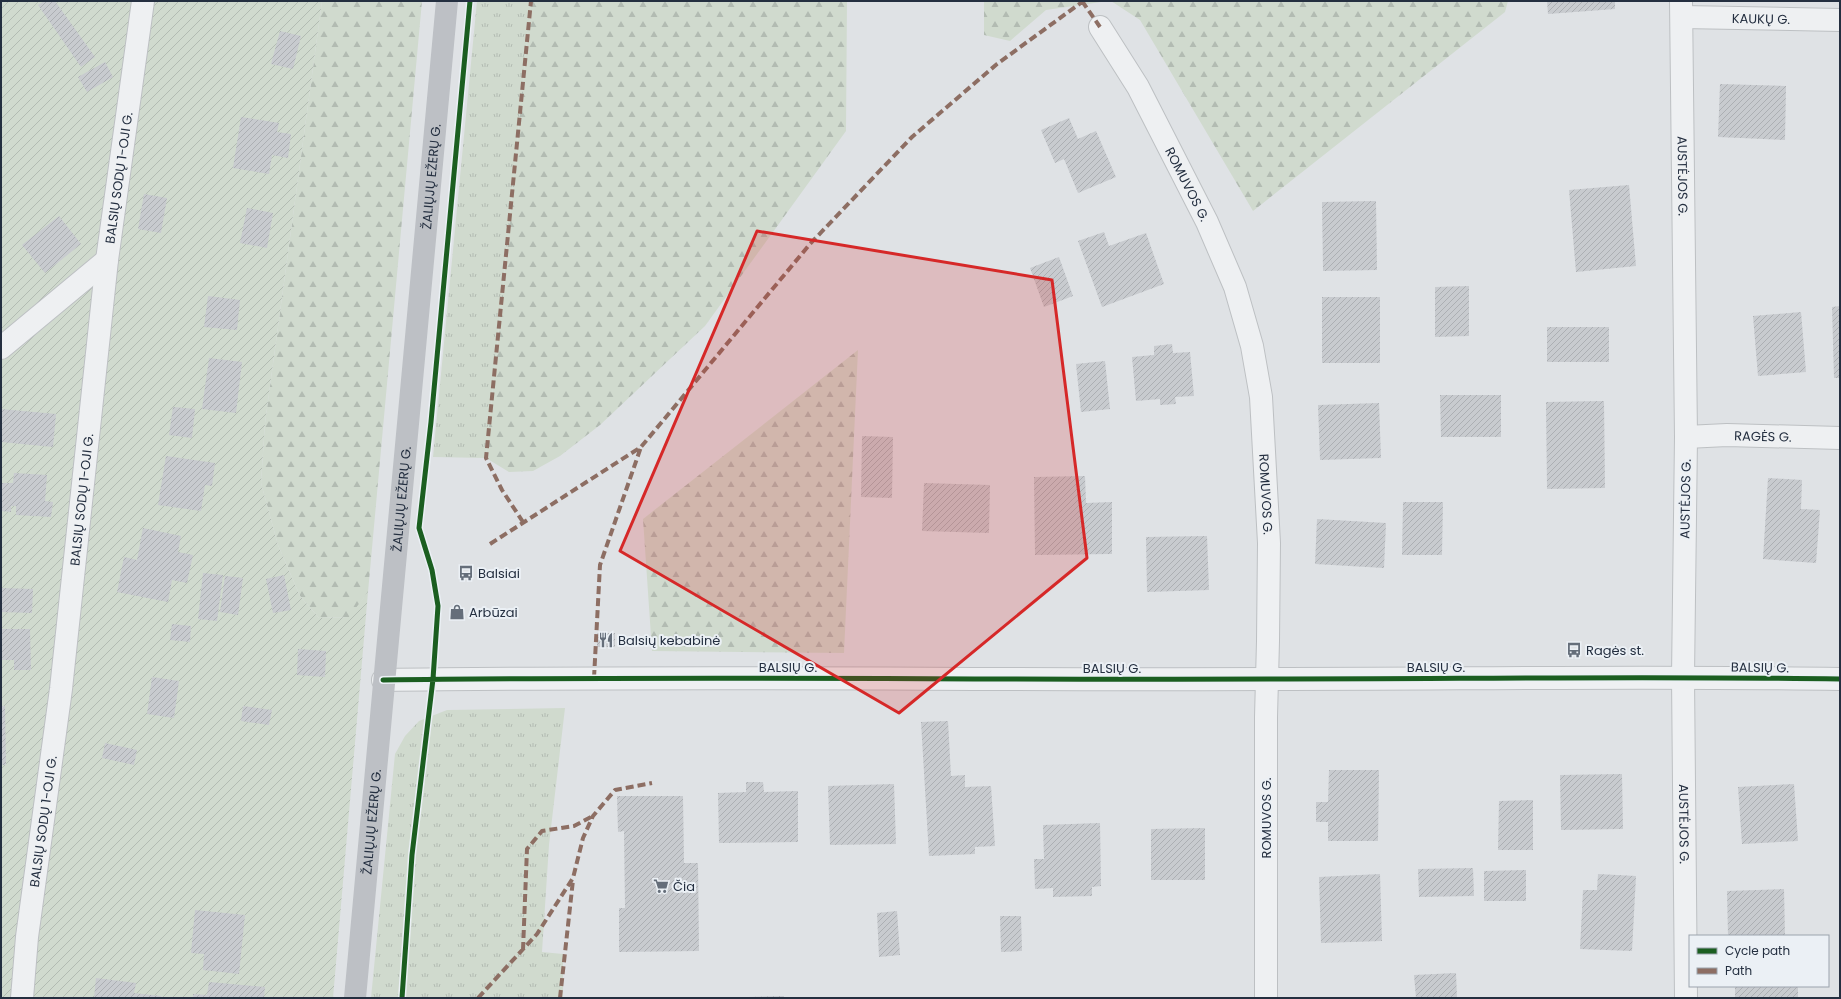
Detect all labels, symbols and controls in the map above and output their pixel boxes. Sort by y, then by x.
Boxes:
street label: KAUKŲ G. [1732,9,1791,29]
street label: BALSIŲ SODŲ 1-OJI G. [100,110,138,245]
street label: ŽALIŲJŲ EŽERŲ G. [417,123,446,230]
street label: AUSTĖJOS G. [1673,136,1692,216]
street label: ROMUVOS G. [1160,144,1214,225]
street label: RAGĖS G. [1734,426,1792,447]
street label: BALSIŲ SODŲ 1-OJI G. [65,432,98,567]
street label: ŽALIŲJŲ EŽERŲ G. [387,445,416,553]
street label: ROMUVOS G. [1254,453,1278,536]
street label: AUSTĖJOS G. [1675,459,1696,539]
bus stop icon: Balsiai [457,564,475,582]
place label: Balsiai [478,564,520,583]
shop icon: Arbūzai [448,603,466,621]
place label: Arbūzai [469,603,518,622]
restaurant icon: Balsių kebabinė [597,631,615,649]
place label: Balsių kebabinė [618,631,720,650]
bus stop icon: Ragės st. [1565,641,1583,659]
place label: Ragės st. [1586,641,1644,660]
street label: BALSIŲ G. [1731,657,1790,678]
street label: BALSIŲ G. [759,658,817,677]
street label: BALSIŲ G. [1407,658,1465,677]
street label: BALSIŲ G. [1083,659,1141,678]
street label: BALSIŲ SODŲ 1-OJI G. [25,754,62,888]
street label: ŽALIŲJŲ EŽERŲ G. [357,768,386,875]
street label: ROMUVOS G. [1257,777,1276,859]
street label: AUSTĖJOS G. [1674,784,1694,864]
supermarket icon: Čia [652,877,670,895]
place label: Čia [673,877,695,896]
legend [1689,935,1829,987]
text: Cycle path [1725,942,1790,959]
text: Path [1725,962,1752,979]

